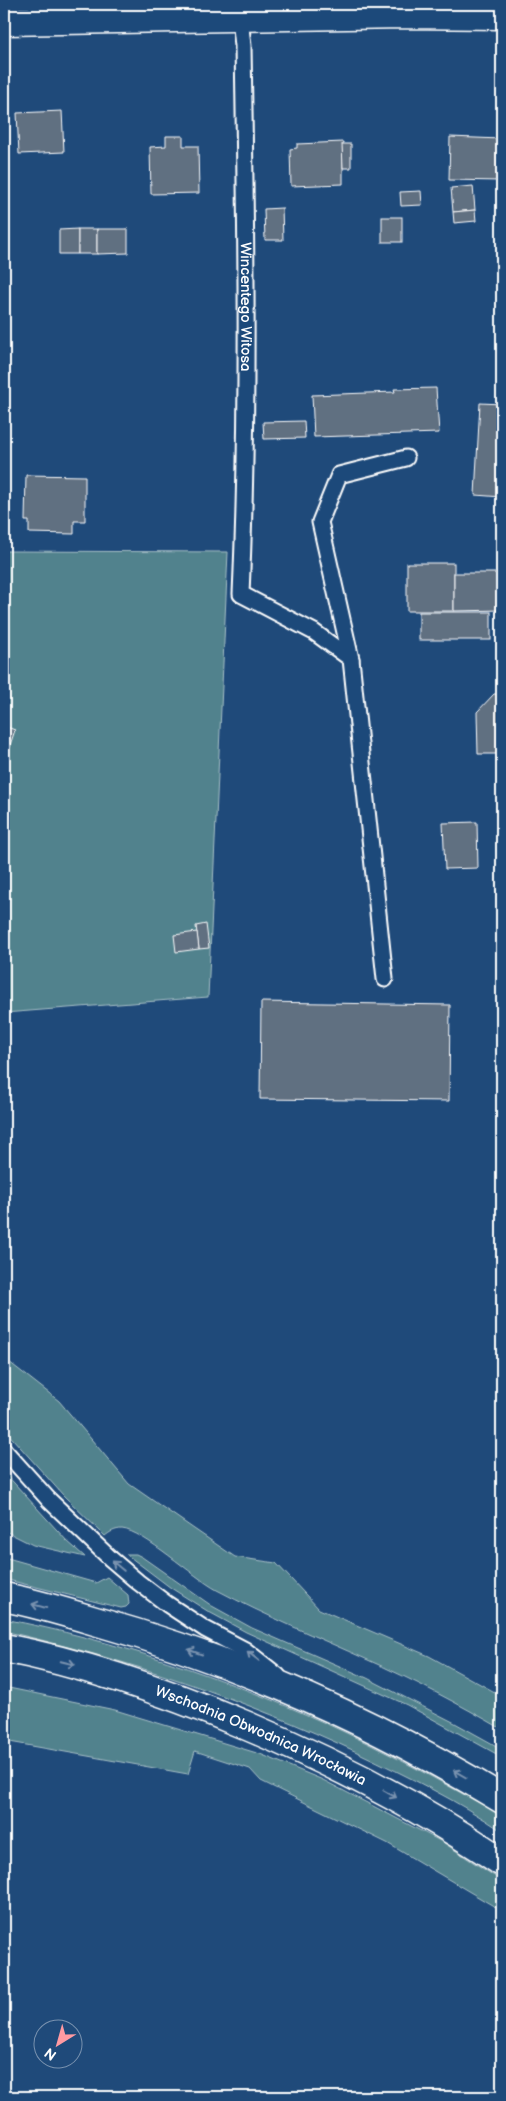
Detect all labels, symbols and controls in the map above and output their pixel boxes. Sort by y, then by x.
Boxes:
street label: Wincentego Witosa [236,242,256,371]
one-way arrow [112,1560,125,1571]
one-way arrow [32,1600,48,1610]
one-way arrow [188,1647,203,1656]
one-way arrow [246,1651,260,1661]
one-way arrow [60,1659,76,1669]
street label: Wschodnia Obwodnica Wrocławia [153,1681,370,1790]
one-way arrow [453,1769,468,1779]
one-way arrow [382,1789,396,1799]
north arrow [32,2018,82,2068]
text: N [41,2044,60,2064]

